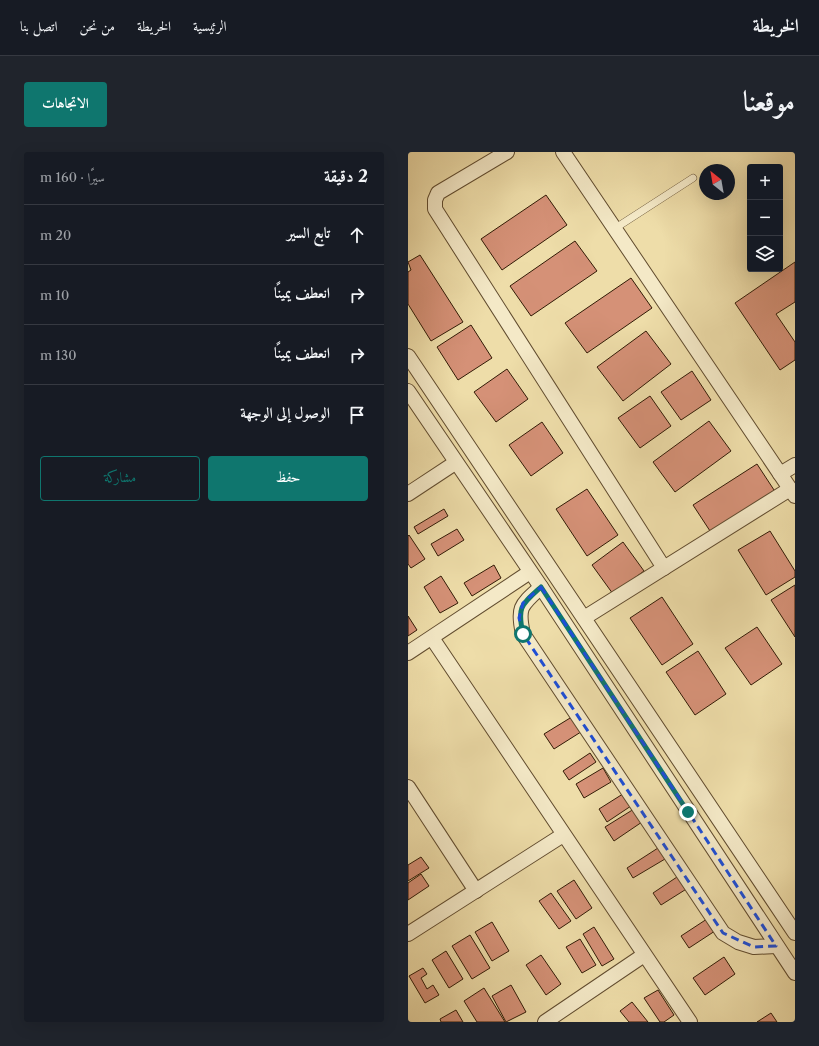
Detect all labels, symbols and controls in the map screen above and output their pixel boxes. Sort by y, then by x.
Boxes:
text: الخريطة [753,14,799,37]
text: اتصل بنا [20,17,58,35]
text: من نحن [80,17,115,35]
text: الخريطة [137,17,171,35]
text: الرئيسية [193,17,227,35]
button: الاتجاهات [24,82,107,127]
text: موقعنا [743,84,795,118]
north arrow [699,164,735,200]
map controls [747,164,783,272]
button: + [747,164,783,200]
text: 2 دقيقة [324,166,368,186]
text: سيرًا · 160 m [40,169,105,185]
button: − [747,200,783,236]
text: تابع السير [287,223,330,242]
icon: ahead [346,224,368,246]
text: 20 m [40,227,71,243]
button: layers [747,236,783,272]
text: انعطف يمينًا [274,283,330,302]
icon: right [346,284,368,306]
text: 10 m [40,287,69,303]
text: انعطف يمينًا [274,343,330,362]
icon: right [346,344,368,366]
text: 130 m [40,347,76,363]
text: الوصول إلى الوجهة [240,403,330,422]
icon: arrive [346,404,368,426]
button: مشاركة [40,456,200,501]
button: حفظ [208,456,368,501]
route start [514,625,532,643]
route end [679,803,697,821]

